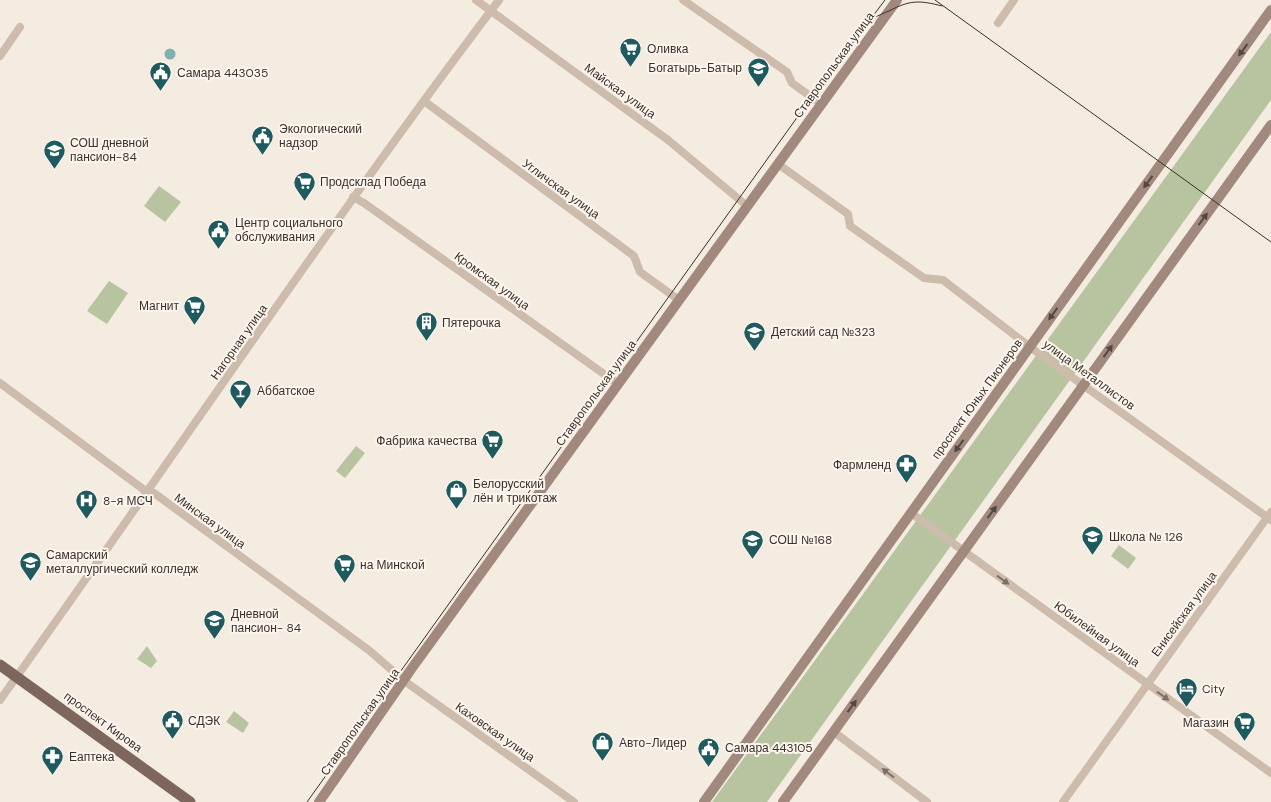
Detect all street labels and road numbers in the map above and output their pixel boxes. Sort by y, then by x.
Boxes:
street label: Ставропольская улица [790,8,878,121]
street label: Майская улица [581,60,659,122]
street label: Угличская улица [519,155,603,223]
street label: Кромская улица [451,248,533,314]
street label: Нагорная улица [207,301,271,383]
street label: Ставропольская улица [552,336,640,449]
street label: проспект Юных Пионеров [928,336,1026,462]
street label: улица Металлистов [1040,336,1138,414]
street label: Минская улица [171,490,249,552]
street label: Енисейская улица [1148,568,1221,660]
street label: Юбилейная улица [1051,598,1143,671]
street label: Ставропольская улица [317,665,403,779]
street label: проспект Кирова [61,688,146,756]
street label: Каховская улица [452,699,538,765]

